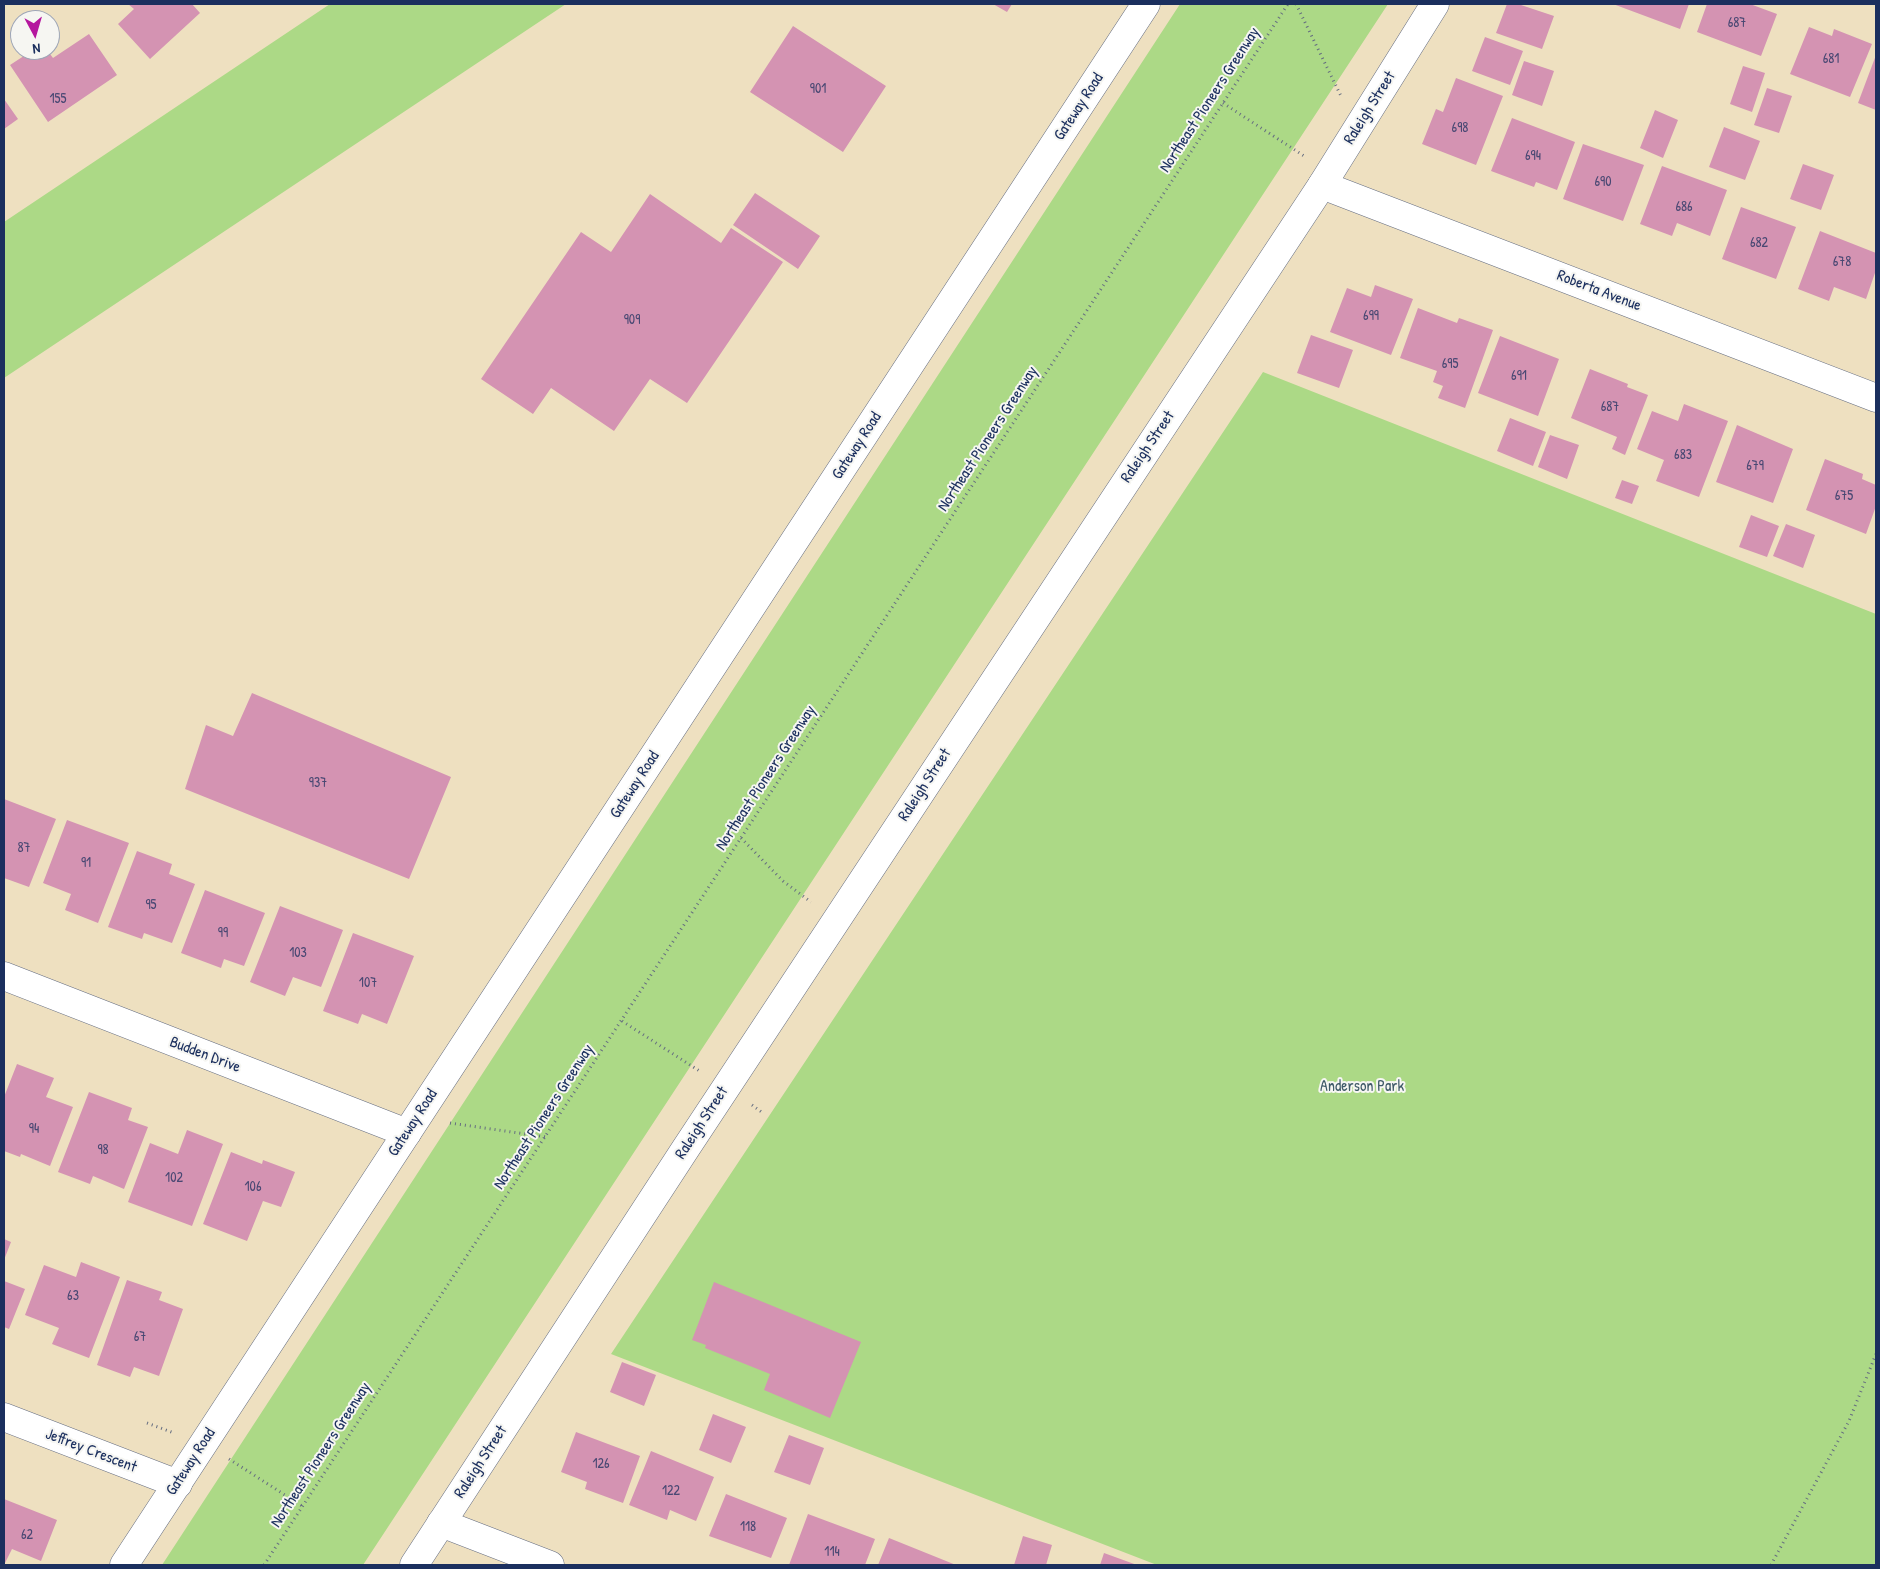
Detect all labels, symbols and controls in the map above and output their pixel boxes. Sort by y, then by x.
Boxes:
north arrow [10,10,60,60]
house number: 687 [1728,15,1746,31]
street label: Northeast Pioneers Greenway [1156,24,1264,176]
text: N [32,40,41,59]
house number: 681 [1823,51,1839,67]
street label: Raleigh Street [1340,68,1400,148]
street label: Gateway Road [1050,70,1108,144]
house number: 901 [810,81,826,97]
house number: 155 [50,91,66,107]
house number: 698 [1452,120,1468,136]
house number: 694 [1525,148,1541,164]
house number: 690 [1595,174,1611,190]
house number: 686 [1675,199,1693,215]
house number: 682 [1750,235,1768,251]
house number: 678 [1833,254,1851,270]
street label: Roberta Avenue [1554,266,1644,316]
house number: 699 [1363,308,1379,324]
house number: 909 [624,312,640,328]
house number: 695 [1442,356,1458,372]
street label: Northeast Pioneers Greenway [934,363,1042,515]
house number: 691 [1511,368,1527,384]
house number: 687 [1601,399,1619,415]
street label: Raleigh Street [1117,407,1179,487]
street label: Gateway Road [828,409,886,483]
house number: 683 [1674,447,1692,463]
house number: 679 [1746,458,1764,474]
house number: 675 [1835,488,1853,504]
street label: Northeast Pioneers Greenway [712,702,820,854]
street label: Raleigh Street [894,745,956,825]
street label: Gateway Road [606,748,664,822]
house number: 937 [309,775,327,791]
house number: 87 [18,840,30,856]
house number: 91 [81,855,91,871]
house number: 95 [145,897,157,913]
house number: 99 [218,925,228,941]
house number: 103 [289,945,307,961]
house number: 107 [359,975,377,991]
street label: Budden Drive [167,1033,243,1077]
street label: Northeast Pioneers Greenway [490,1041,598,1193]
park label: Anderson Park [1320,1077,1404,1097]
street label: Raleigh Street [671,1083,733,1163]
street label: Gateway Road [384,1086,442,1160]
house number: 94 [29,1121,39,1137]
house number: 98 [97,1142,109,1158]
house number: 102 [165,1170,183,1186]
house number: 106 [245,1179,261,1195]
house number: 63 [67,1288,79,1304]
house number: 67 [134,1329,146,1345]
street label: Northeast Pioneers Greenway [267,1379,375,1531]
street label: Raleigh Street [450,1422,512,1502]
street label: Jeffrey Crescent [43,1425,139,1477]
street label: Gateway Road [162,1425,220,1499]
house number: 126 [592,1456,610,1472]
house number: 122 [662,1483,680,1499]
house number: 118 [740,1519,756,1535]
house number: 62 [21,1527,33,1543]
house number: 114 [824,1544,840,1560]

